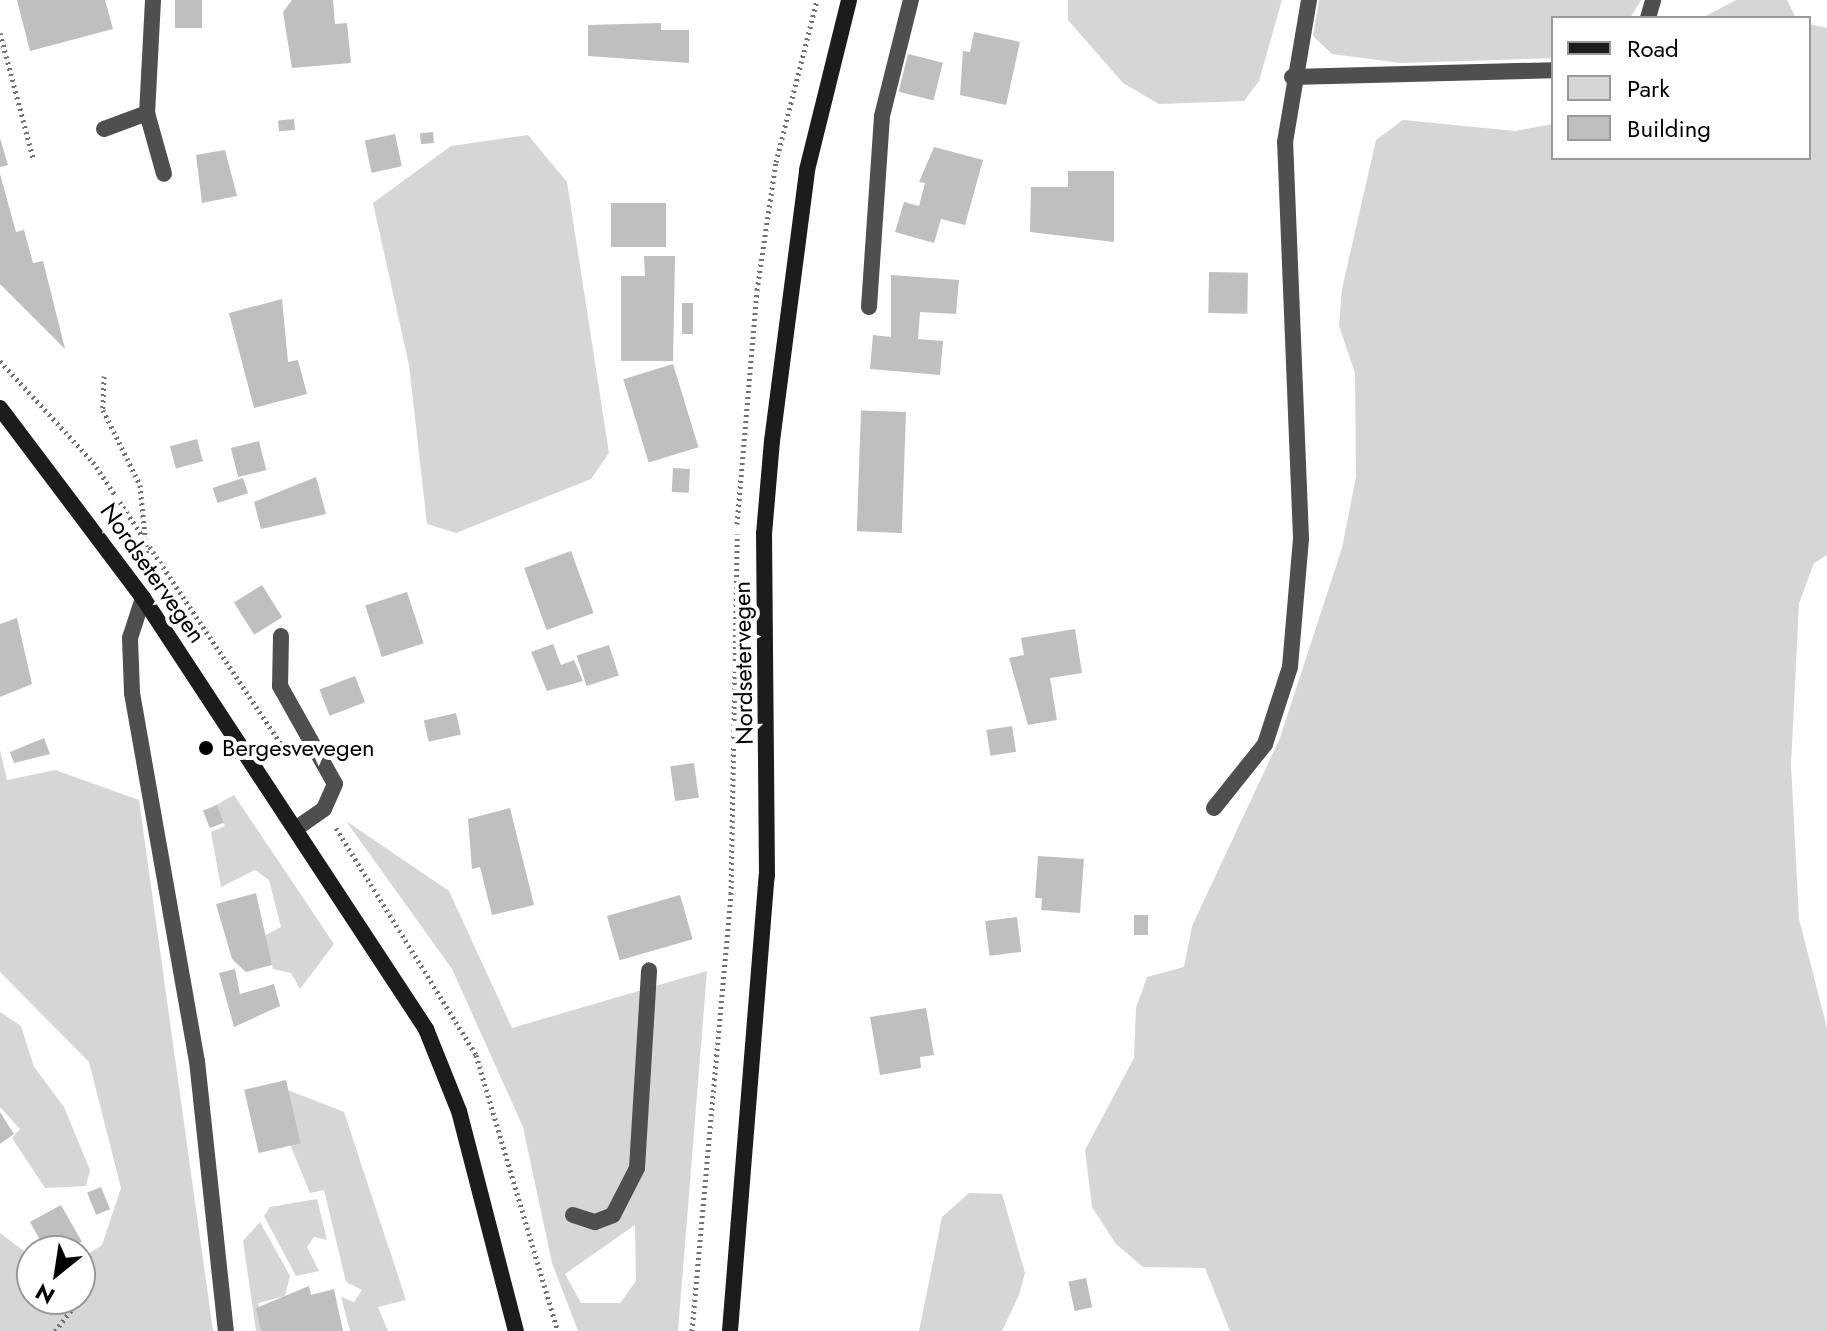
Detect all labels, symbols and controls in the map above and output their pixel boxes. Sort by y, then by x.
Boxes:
legend [1551,16,1811,160]
text: Road [1627,31,1679,66]
text: Park [1627,71,1670,106]
text: Building [1627,111,1711,146]
street label: Nordsetervegen [94,498,212,648]
street label: Nordsetervegen [727,581,759,745]
place label: Bergesvevegen [222,734,375,762]
marker: Bergesvevegen [197,739,215,757]
north arrow [16,1235,96,1315]
text: N [29,1276,61,1312]

